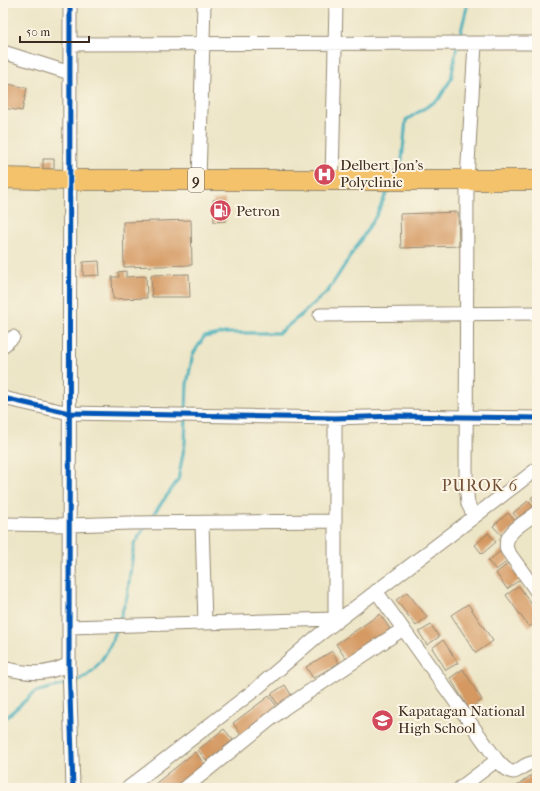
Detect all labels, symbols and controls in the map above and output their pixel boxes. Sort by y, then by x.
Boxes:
scale bar [20,18,89,44]
text: 50 m [26,25,50,39]
place label: Delbert Jon's Polyclinic [340,156,424,191]
hospital icon: Delbert Jon's Polyclinic [312,161,338,187]
road number: 9 [188,168,204,192]
fuel station icon: Petron [207,198,233,224]
place label: Petron [236,202,280,220]
district label: PUROK 6 [442,476,518,495]
place label: Kapatagan National High School [398,702,525,737]
school or university icon: Kapatagan National High School [369,707,395,733]

